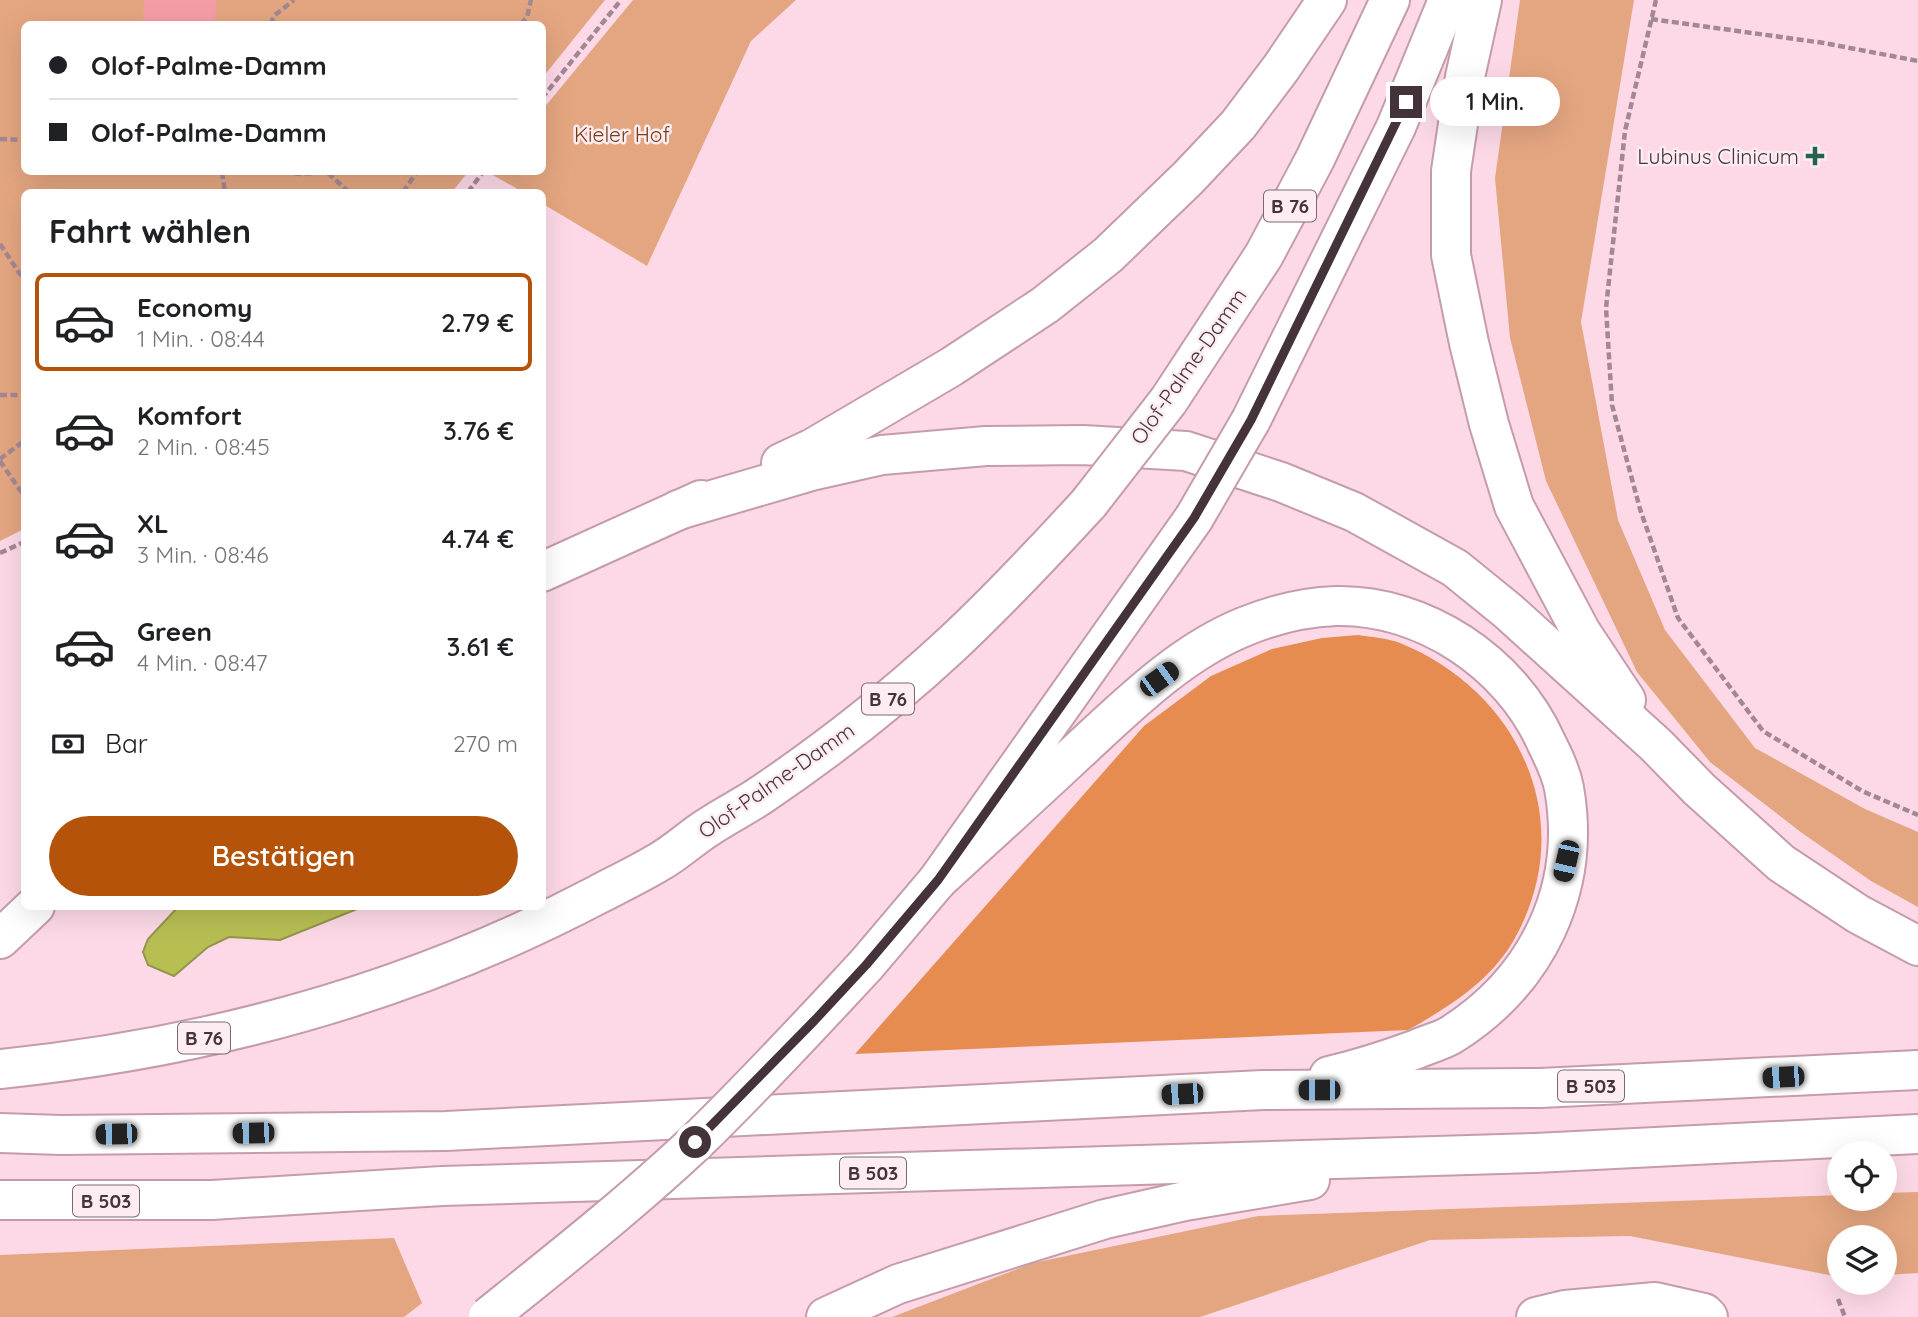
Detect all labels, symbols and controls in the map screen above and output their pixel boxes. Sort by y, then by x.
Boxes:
text: Olof-Palme-Damm [91,49,327,82]
callout: 1 Min. [1430,78,1560,126]
route end [1390,86,1422,118]
text: 1 Min. [1466,87,1524,116]
text: Olof-Palme-Damm [91,116,327,149]
park label: Kieler Hof [574,121,671,147]
place label: Lubinus Clinicum [1637,143,1799,169]
marker: Lubinus Clinicum [1805,146,1825,166]
road number: B 76 [1264,190,1316,222]
text: Fahrt wählen [49,211,251,251]
street label: Olof-Palme-Damm [1124,283,1252,449]
icon: car [53,291,116,354]
text: Economy [137,291,252,324]
text: 2.79 € [441,306,514,339]
text: 1 Min. · 08:44 [137,324,265,353]
icon: car [53,399,116,462]
text: Komfort [137,399,242,432]
text: 3.76 € [443,414,514,447]
text: 2 Min. · 08:45 [137,432,270,461]
icon: car [53,507,116,570]
text: XL [137,507,169,540]
text: 4.74 € [442,522,514,555]
text: 3 Min. · 08:46 [137,540,269,569]
icon: car [53,615,116,678]
text: Green [137,615,212,648]
text: 3.61 € [447,630,514,663]
text: 4 Min. · 08:47 [137,648,267,677]
car [1136,658,1183,700]
road number: B 76 [862,684,914,714]
street label: Olof-Palme-Damm [693,716,859,844]
icon: cash [49,725,87,763]
text: Bar [105,727,148,760]
text: 270 m [453,729,518,758]
button: Bestätigen [49,816,518,896]
car [1552,838,1581,884]
road number: B 76 [178,1022,230,1054]
car [1762,1065,1805,1089]
road number: B 503 [1558,1070,1624,1102]
car [1299,1080,1341,1101]
car [1161,1082,1204,1106]
car [232,1122,275,1144]
car [95,1123,138,1145]
route start [679,1126,711,1158]
map controls [1827,1141,1897,1295]
button: locate [1827,1141,1897,1211]
road number: B 503 [840,1158,906,1189]
road number: B 503 [73,1186,139,1217]
button: layers [1827,1225,1897,1295]

